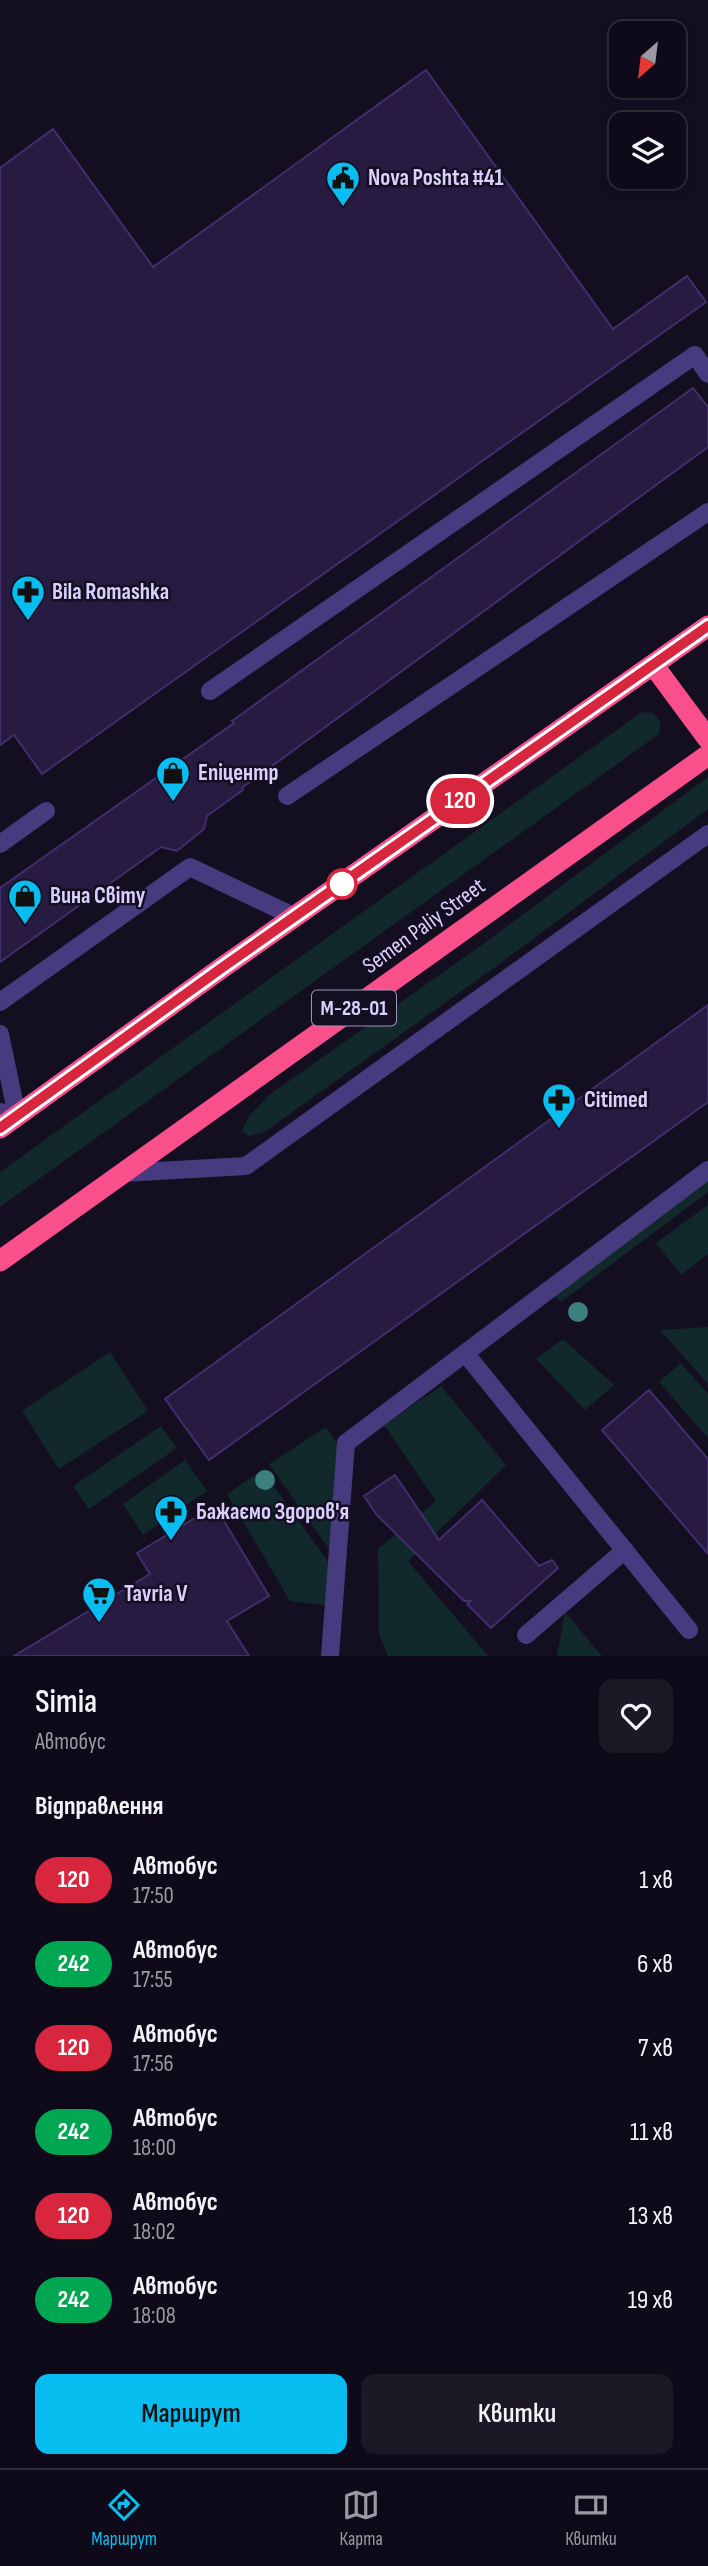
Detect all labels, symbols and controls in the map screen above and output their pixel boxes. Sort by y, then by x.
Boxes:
north arrow [609,21,686,98]
map controls [609,21,686,189]
button: layers [609,112,686,189]
public building icon: Nova Poshta #41 [324,159,362,208]
place label: Nova Poshta #41 [368,164,504,192]
pharmacy icon: Bila Romashka [9,573,47,622]
place label: Bila Romashka [52,578,169,606]
shop icon: Епіцентр [154,754,192,803]
place label: Епіцентр [198,759,278,787]
line badge: 120 [420,778,500,824]
text: 120 [444,786,476,815]
unlabelled marker [327,869,357,899]
street label: Semen Paliy Street [357,872,491,980]
shop icon: Вина Світу [6,877,44,926]
place label: Вина Світу [50,882,146,910]
road number: М-28-01 [312,990,396,1026]
pharmacy icon: Citimed [540,1081,578,1130]
place label: Citimed [584,1086,648,1114]
pharmacy icon: Бажаємо Здоров'я [152,1493,190,1542]
place label: Бажаємо Здоров'я [196,1498,349,1526]
supermarket icon: Tavria V [80,1575,118,1624]
place label: Tavria V [124,1580,188,1608]
button: heart [599,1679,673,1753]
text: Simia [35,1682,97,1722]
text: Автобус [35,1728,106,1756]
text: Відправлення [35,1791,163,1822]
text: Автобус [133,1851,218,1882]
text: 120 [58,1865,89,1894]
text: 1 хв [639,1865,673,1896]
text: 17:50 [133,1882,174,1910]
text: Автобус [133,1935,218,1966]
text: 242 [57,1949,90,1978]
text: 6 хв [637,1949,673,1980]
text: 17:55 [133,1966,173,1994]
text: Автобус [133,2019,218,2050]
text: 120 [58,2033,89,2062]
text: 7 хв [638,2033,673,2064]
text: 17:56 [133,2050,174,2078]
text: Автобус [133,2103,218,2134]
text: 242 [57,2117,90,2146]
text: 11 хв [630,2117,673,2148]
text: 18:00 [133,2134,176,2162]
text: Автобус [133,2187,218,2218]
text: 120 [58,2201,89,2230]
text: 13 хв [628,2201,673,2232]
text: 18:02 [133,2218,175,2246]
text: Автобус [133,2271,218,2302]
text: 242 [57,2285,90,2314]
text: 19 хв [628,2285,673,2316]
text: 18:08 [133,2302,176,2330]
button: Маршрут [35,2374,347,2454]
button: Квитки [361,2374,673,2454]
tab: Маршрут [91,2486,157,2551]
tab: Карта [340,2486,383,2551]
tab: Квитки [565,2486,617,2551]

